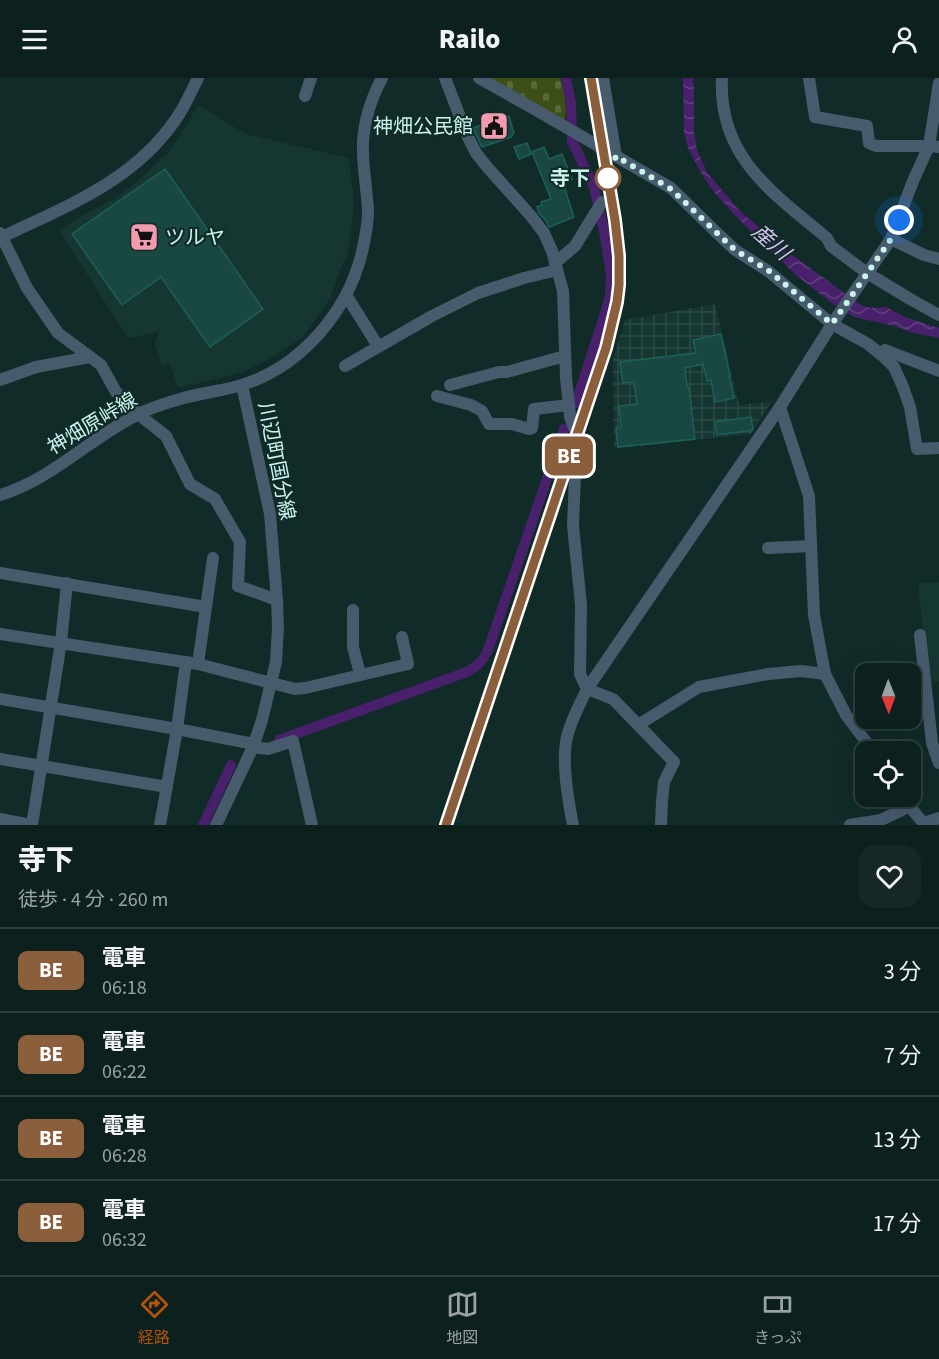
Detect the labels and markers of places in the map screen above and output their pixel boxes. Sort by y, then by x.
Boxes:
public building icon: 神畑公民館 [478,110,510,142]
place label: 神畑公民館 [373,113,473,141]
place label: 寺下 [550,165,590,193]
marker: 寺下 [595,165,621,191]
supermarket icon: ツルヤ [128,221,160,253]
place label: ツルヤ [165,224,225,252]

